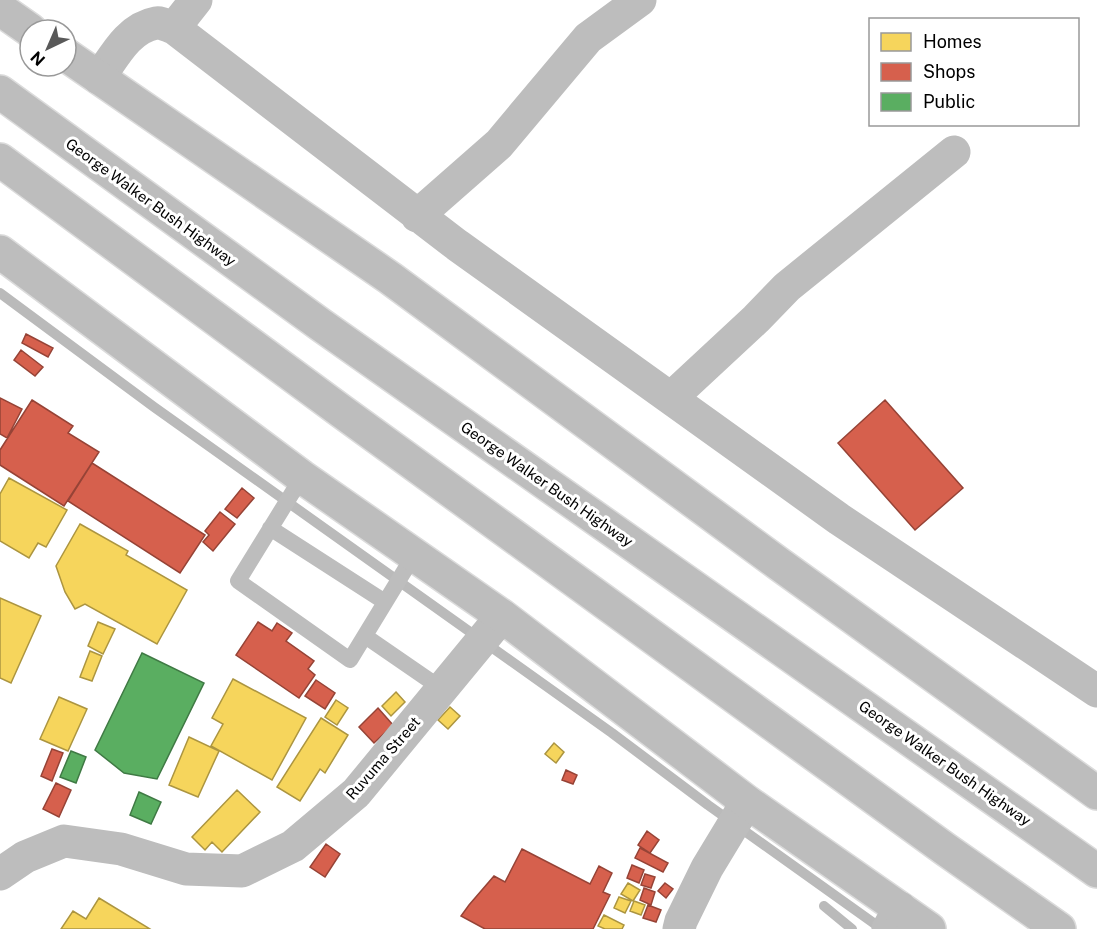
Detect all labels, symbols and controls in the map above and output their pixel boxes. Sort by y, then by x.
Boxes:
north arrow [18,18,78,78]
legend [869,18,1079,126]
text: Homes [923,31,982,52]
text: N [27,47,49,70]
text: Shops [923,61,975,82]
text: Public [923,91,975,112]
street label: George Walker Bush Highway [63,135,239,269]
street label: George Walker Bush Highway [458,418,636,550]
street label: George Walker Bush Highway [856,697,1034,829]
street label: Ruvuma Street [343,713,424,803]

